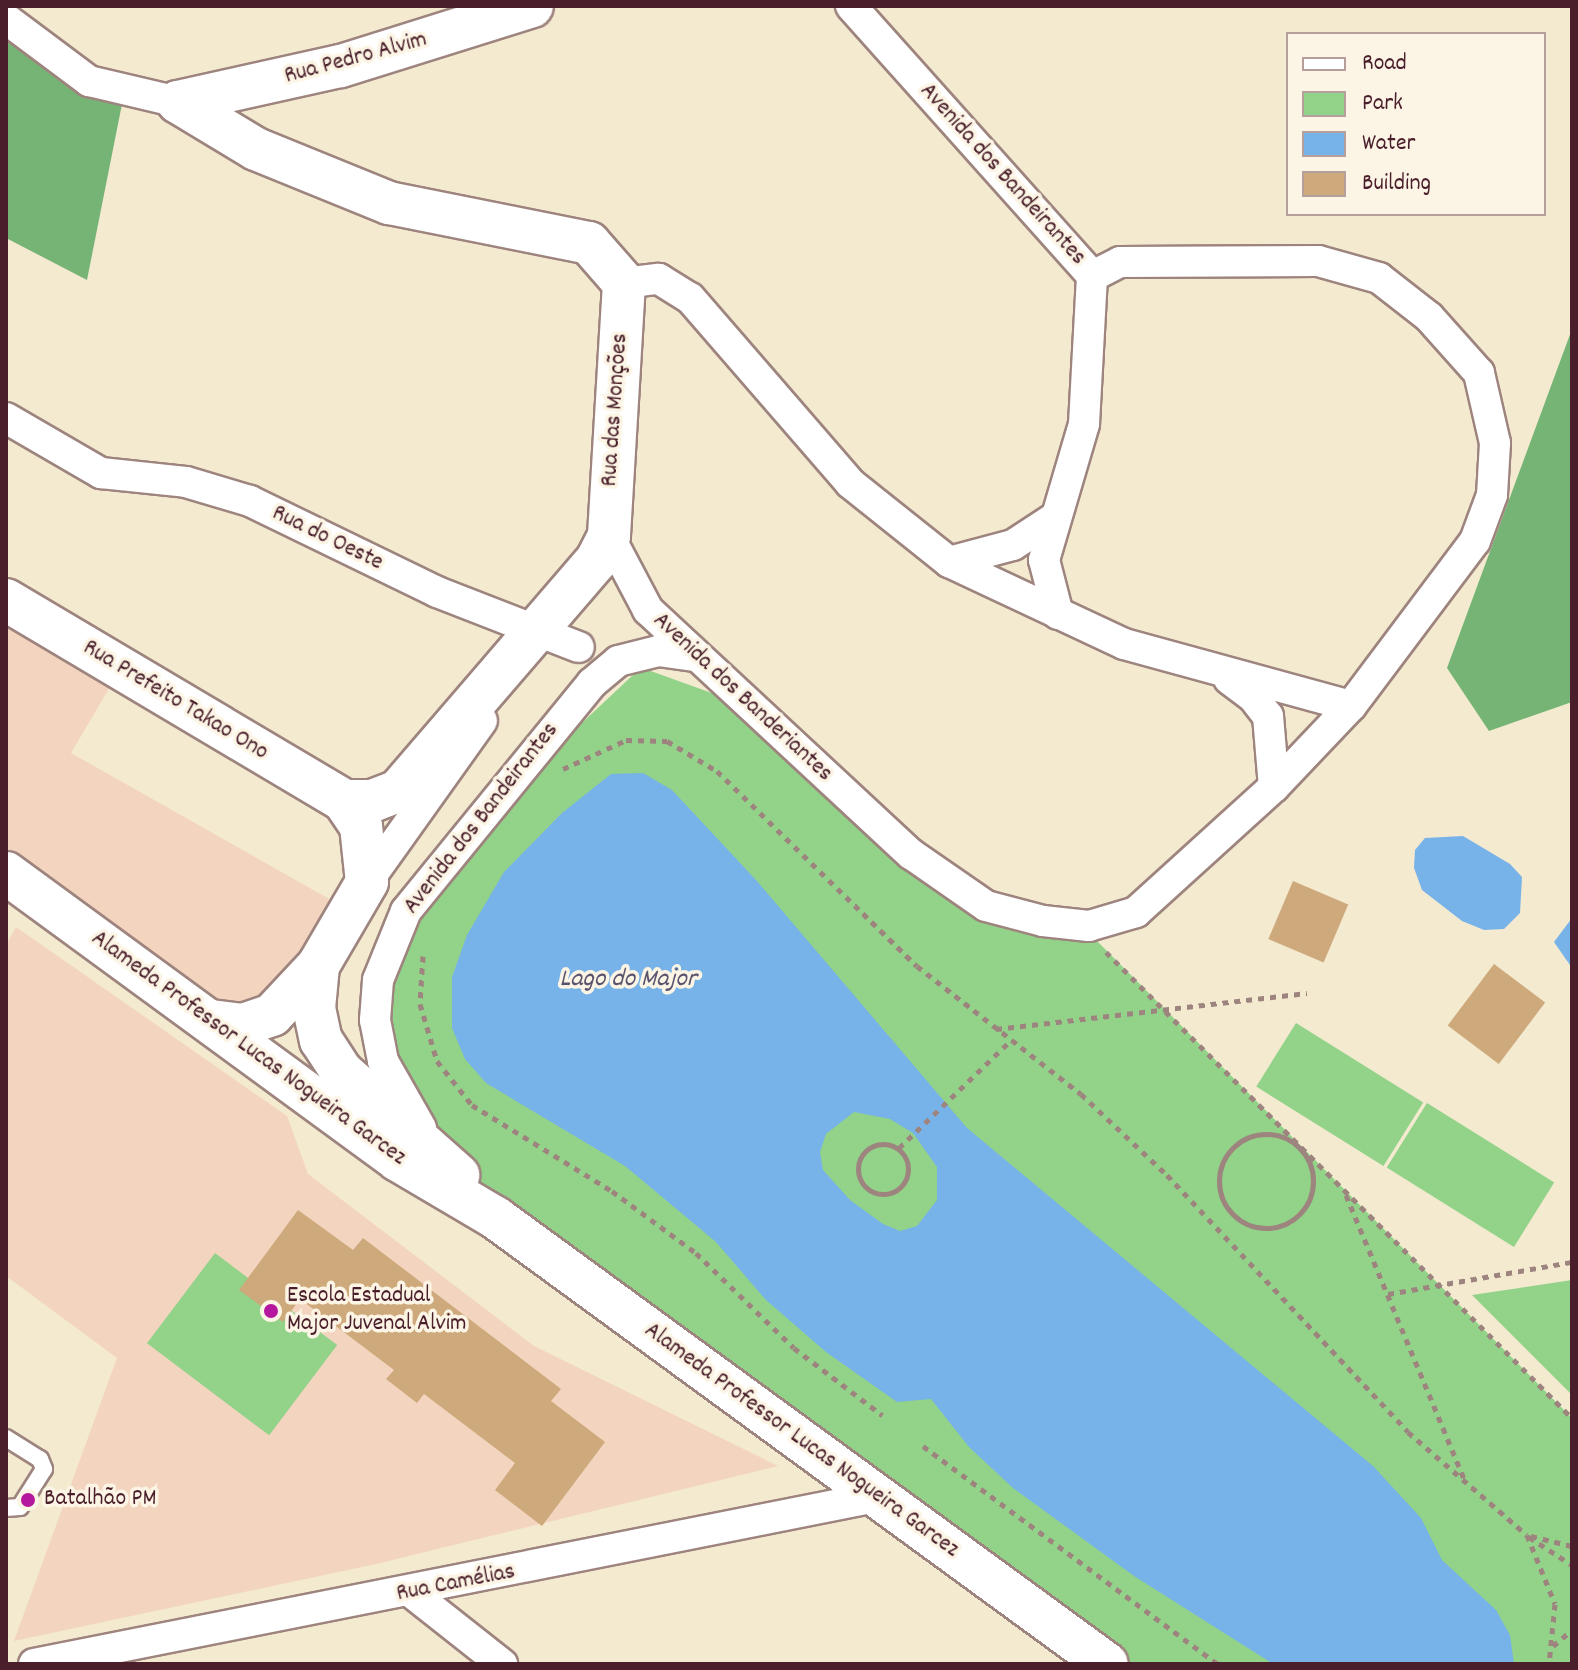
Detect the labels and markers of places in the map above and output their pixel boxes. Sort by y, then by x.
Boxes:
place label: Escola Estadual Major Juvenal Alvim [287,1283,467,1339]
marker: Escola Estadual Major Juvenal Alvim [262,1302,280,1320]
place label: Batalhão PM [44,1486,157,1514]
marker: Batalhão PM [19,1491,37,1509]

